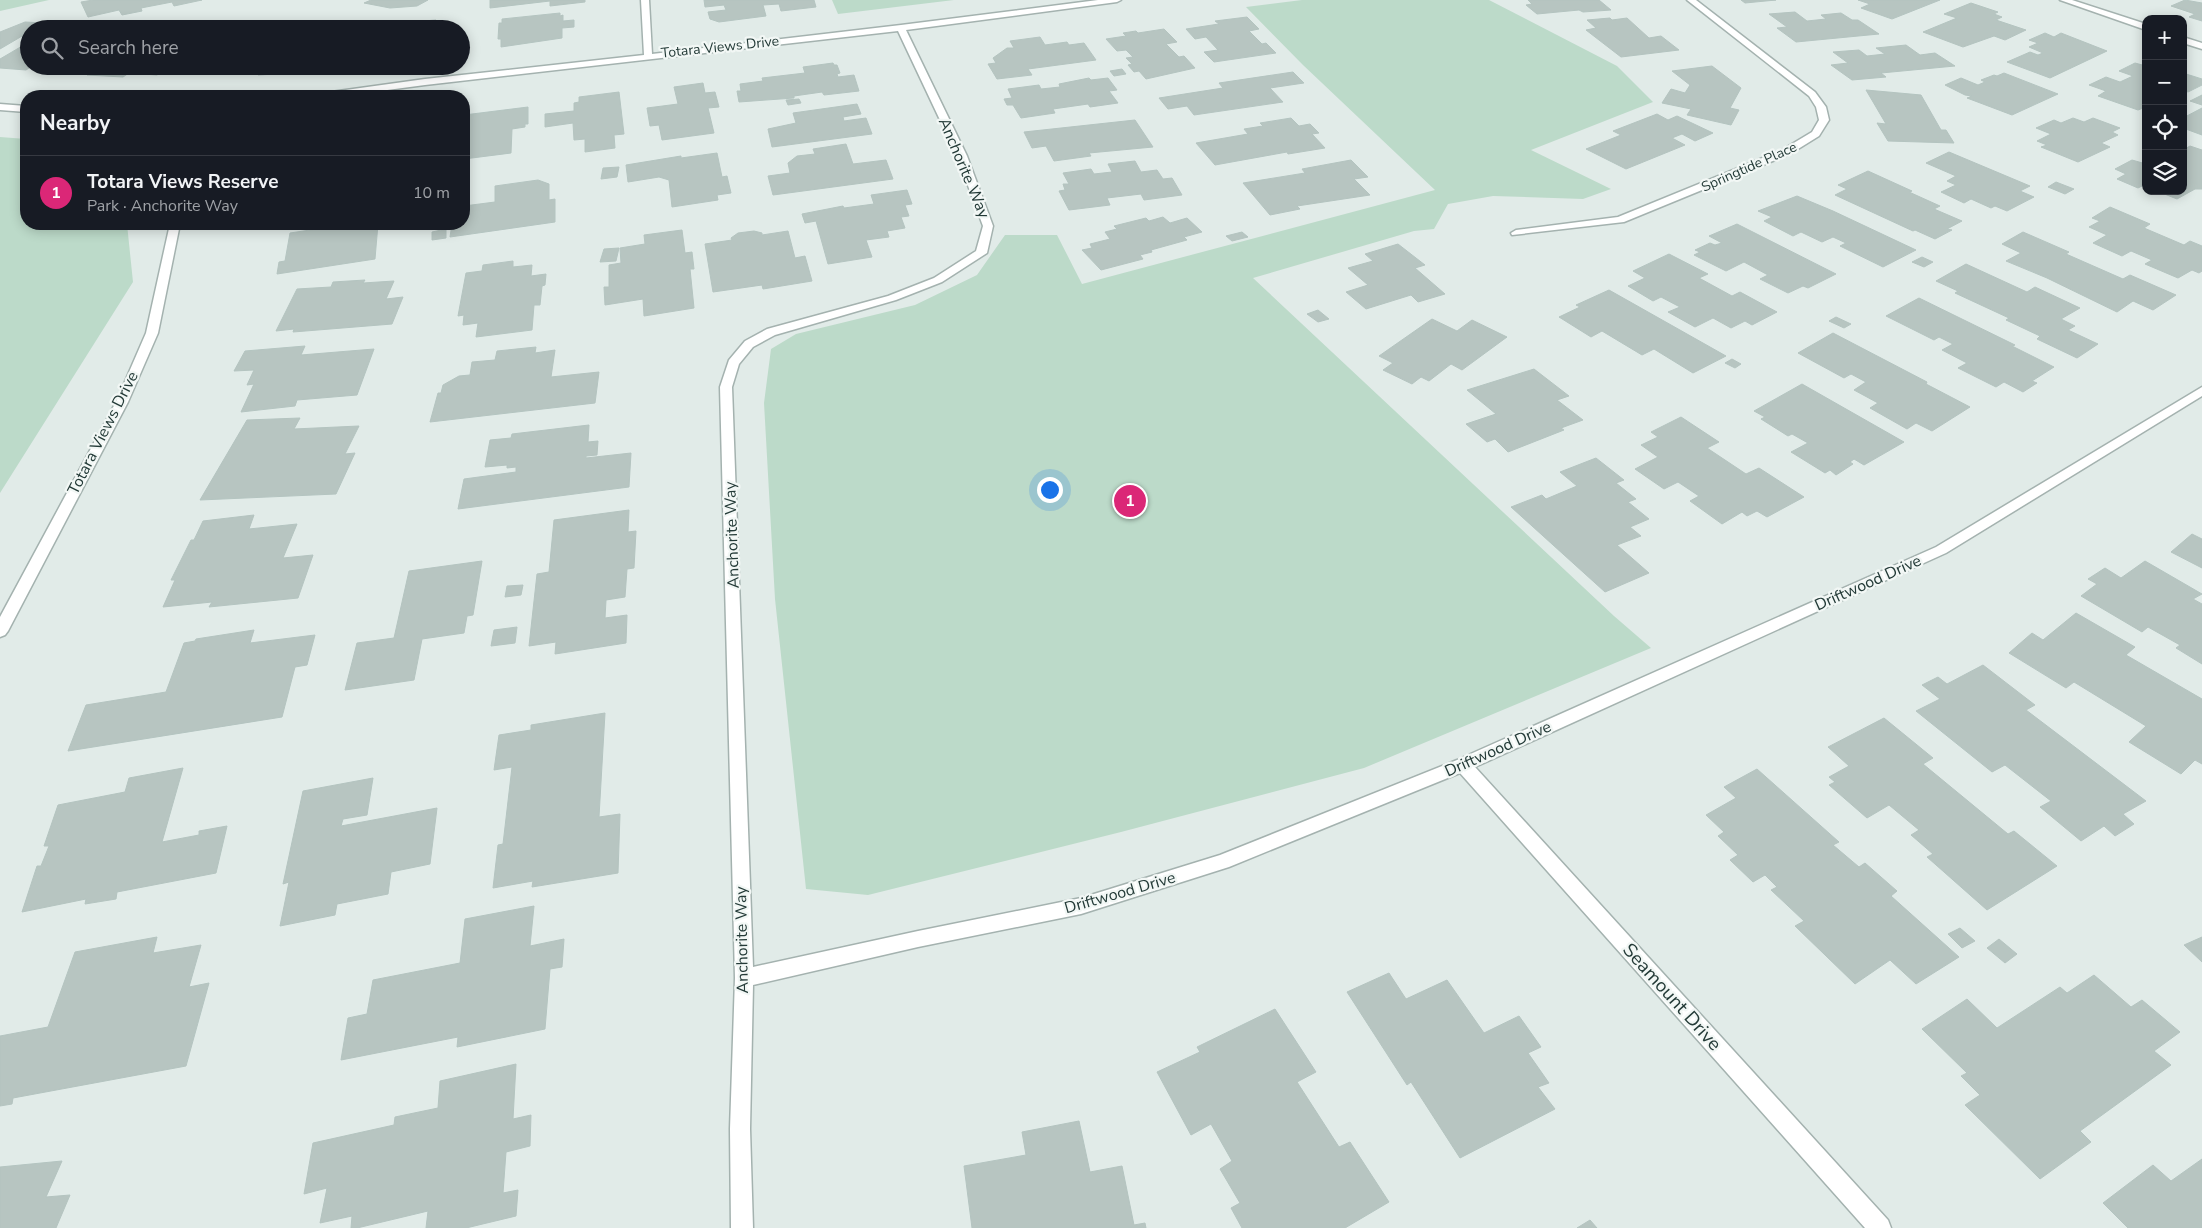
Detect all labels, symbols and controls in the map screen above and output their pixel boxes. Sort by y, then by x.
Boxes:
map controls [2142,15,2187,195]
button: + [2142,15,2187,60]
search box [20,20,470,75]
street label: Totara Views Drive [660,31,780,63]
icon: search [38,34,66,62]
text: Search here [78,35,179,61]
button: − [2142,60,2187,105]
button: locate [2142,105,2187,150]
text: Nearby [40,109,110,137]
street label: Anchorite Way [933,114,995,222]
street label: Springtide Place [1698,137,1800,197]
button: layers [2142,150,2187,195]
text: Totara Views Reserve [87,169,278,195]
text: 1 [51,182,61,204]
text: 10 m [413,182,450,204]
text: Park · Anchorite Way [87,195,238,217]
street label: Totara Views Drive [62,368,144,498]
your location [1037,477,1063,503]
street label: Anchorite Way [719,480,745,589]
pin: 1 [1114,482,1146,520]
street label: Driftwood Drive [1811,550,1925,616]
street label: Driftwood Drive [1441,716,1555,782]
street label: Driftwood Drive [1062,867,1178,919]
street label: Anchorite Way [730,886,754,994]
street label: Seamount Drive [1617,937,1727,1057]

